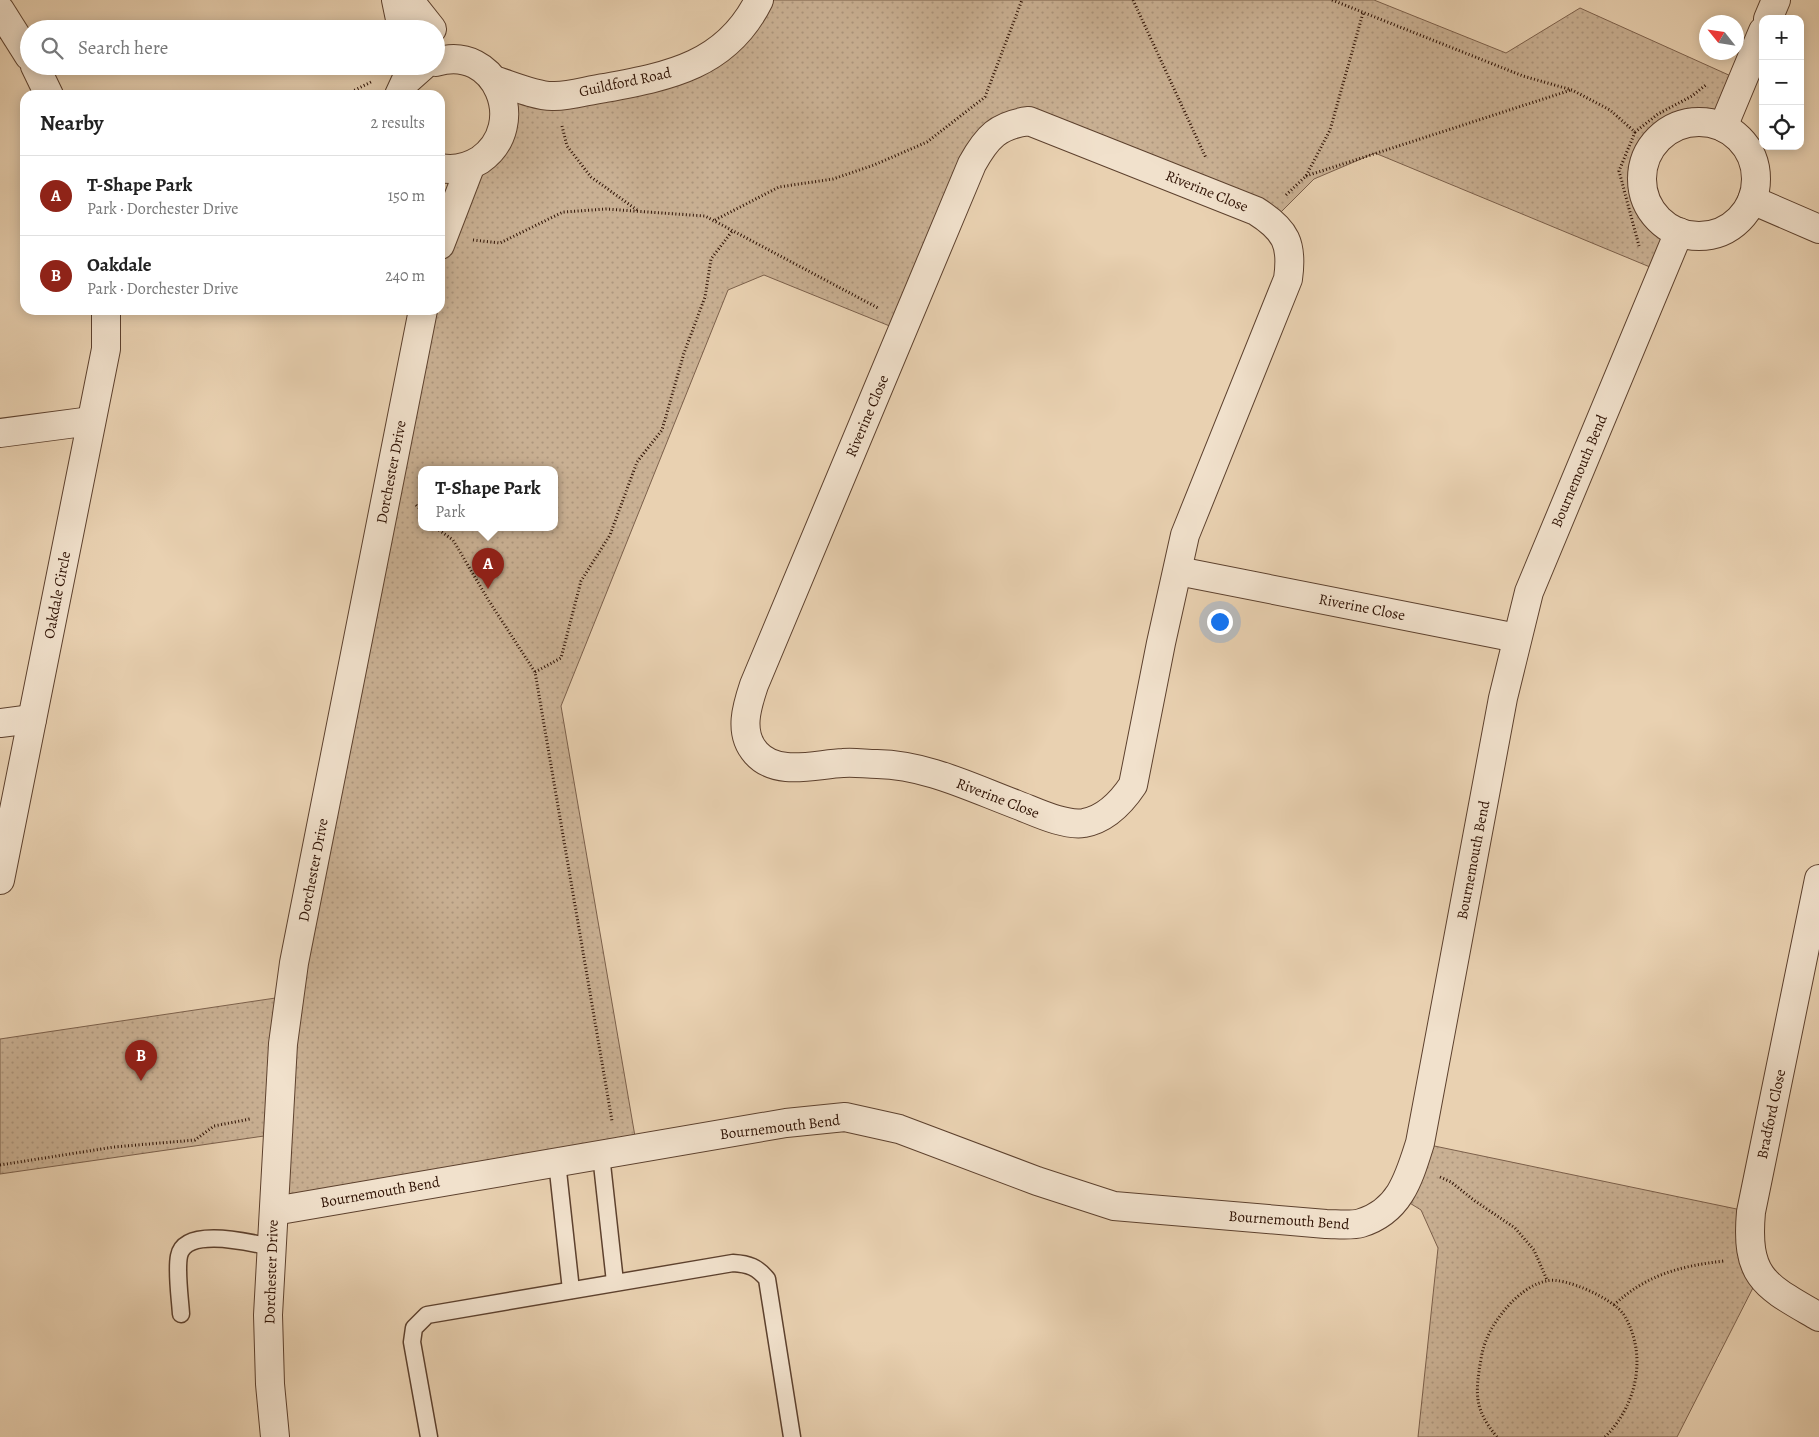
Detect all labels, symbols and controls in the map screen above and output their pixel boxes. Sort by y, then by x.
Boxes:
north arrow [1699,15,1744,60]
map controls [1759,15,1804,150]
button: + [1759,15,1804,60]
search box [20,20,445,75]
icon: search [38,34,66,62]
text: Search here [78,35,168,61]
button: − [1759,60,1804,105]
street label: Guildford Road [577,62,674,102]
button: locate [1759,105,1804,150]
text: Nearby [40,109,103,137]
text: 2 results [370,112,425,134]
street label: Riverine Close [1163,165,1252,217]
text: T-Shape Park [87,172,192,198]
text: A [51,185,61,207]
text: 150 m [388,185,425,207]
text: Park · Dorchester Drive [87,198,238,220]
text: Oakdale [87,252,152,278]
text: B [51,265,61,287]
text: 240 m [385,265,425,287]
text: Park · Dorchester Drive [87,278,238,300]
street label: Riverine Close [841,372,893,460]
street label: Bournemouth Bend [1546,411,1612,531]
street label: Dorchester Drive [371,418,411,525]
popup [418,466,558,531]
text: T-Shape Park [435,475,541,501]
text: Park [435,501,465,523]
pin: A [472,548,504,589]
street label: Oakdale Circle [39,549,75,640]
street label: Riverine Close [1317,589,1407,625]
your location [1207,609,1233,635]
street label: Riverine Close [954,773,1043,823]
street label: Bournemouth Bend [1452,798,1495,921]
street label: Dorchester Drive [293,816,333,923]
pin: B [125,1040,157,1081]
street label: Bradford Close [1752,1067,1790,1161]
street label: Bournemouth Bend [719,1110,842,1144]
street label: Bournemouth Bend [319,1171,442,1212]
street label: Bournemouth Bend [1228,1206,1351,1234]
street label: Dorchester Drive [259,1219,283,1325]

